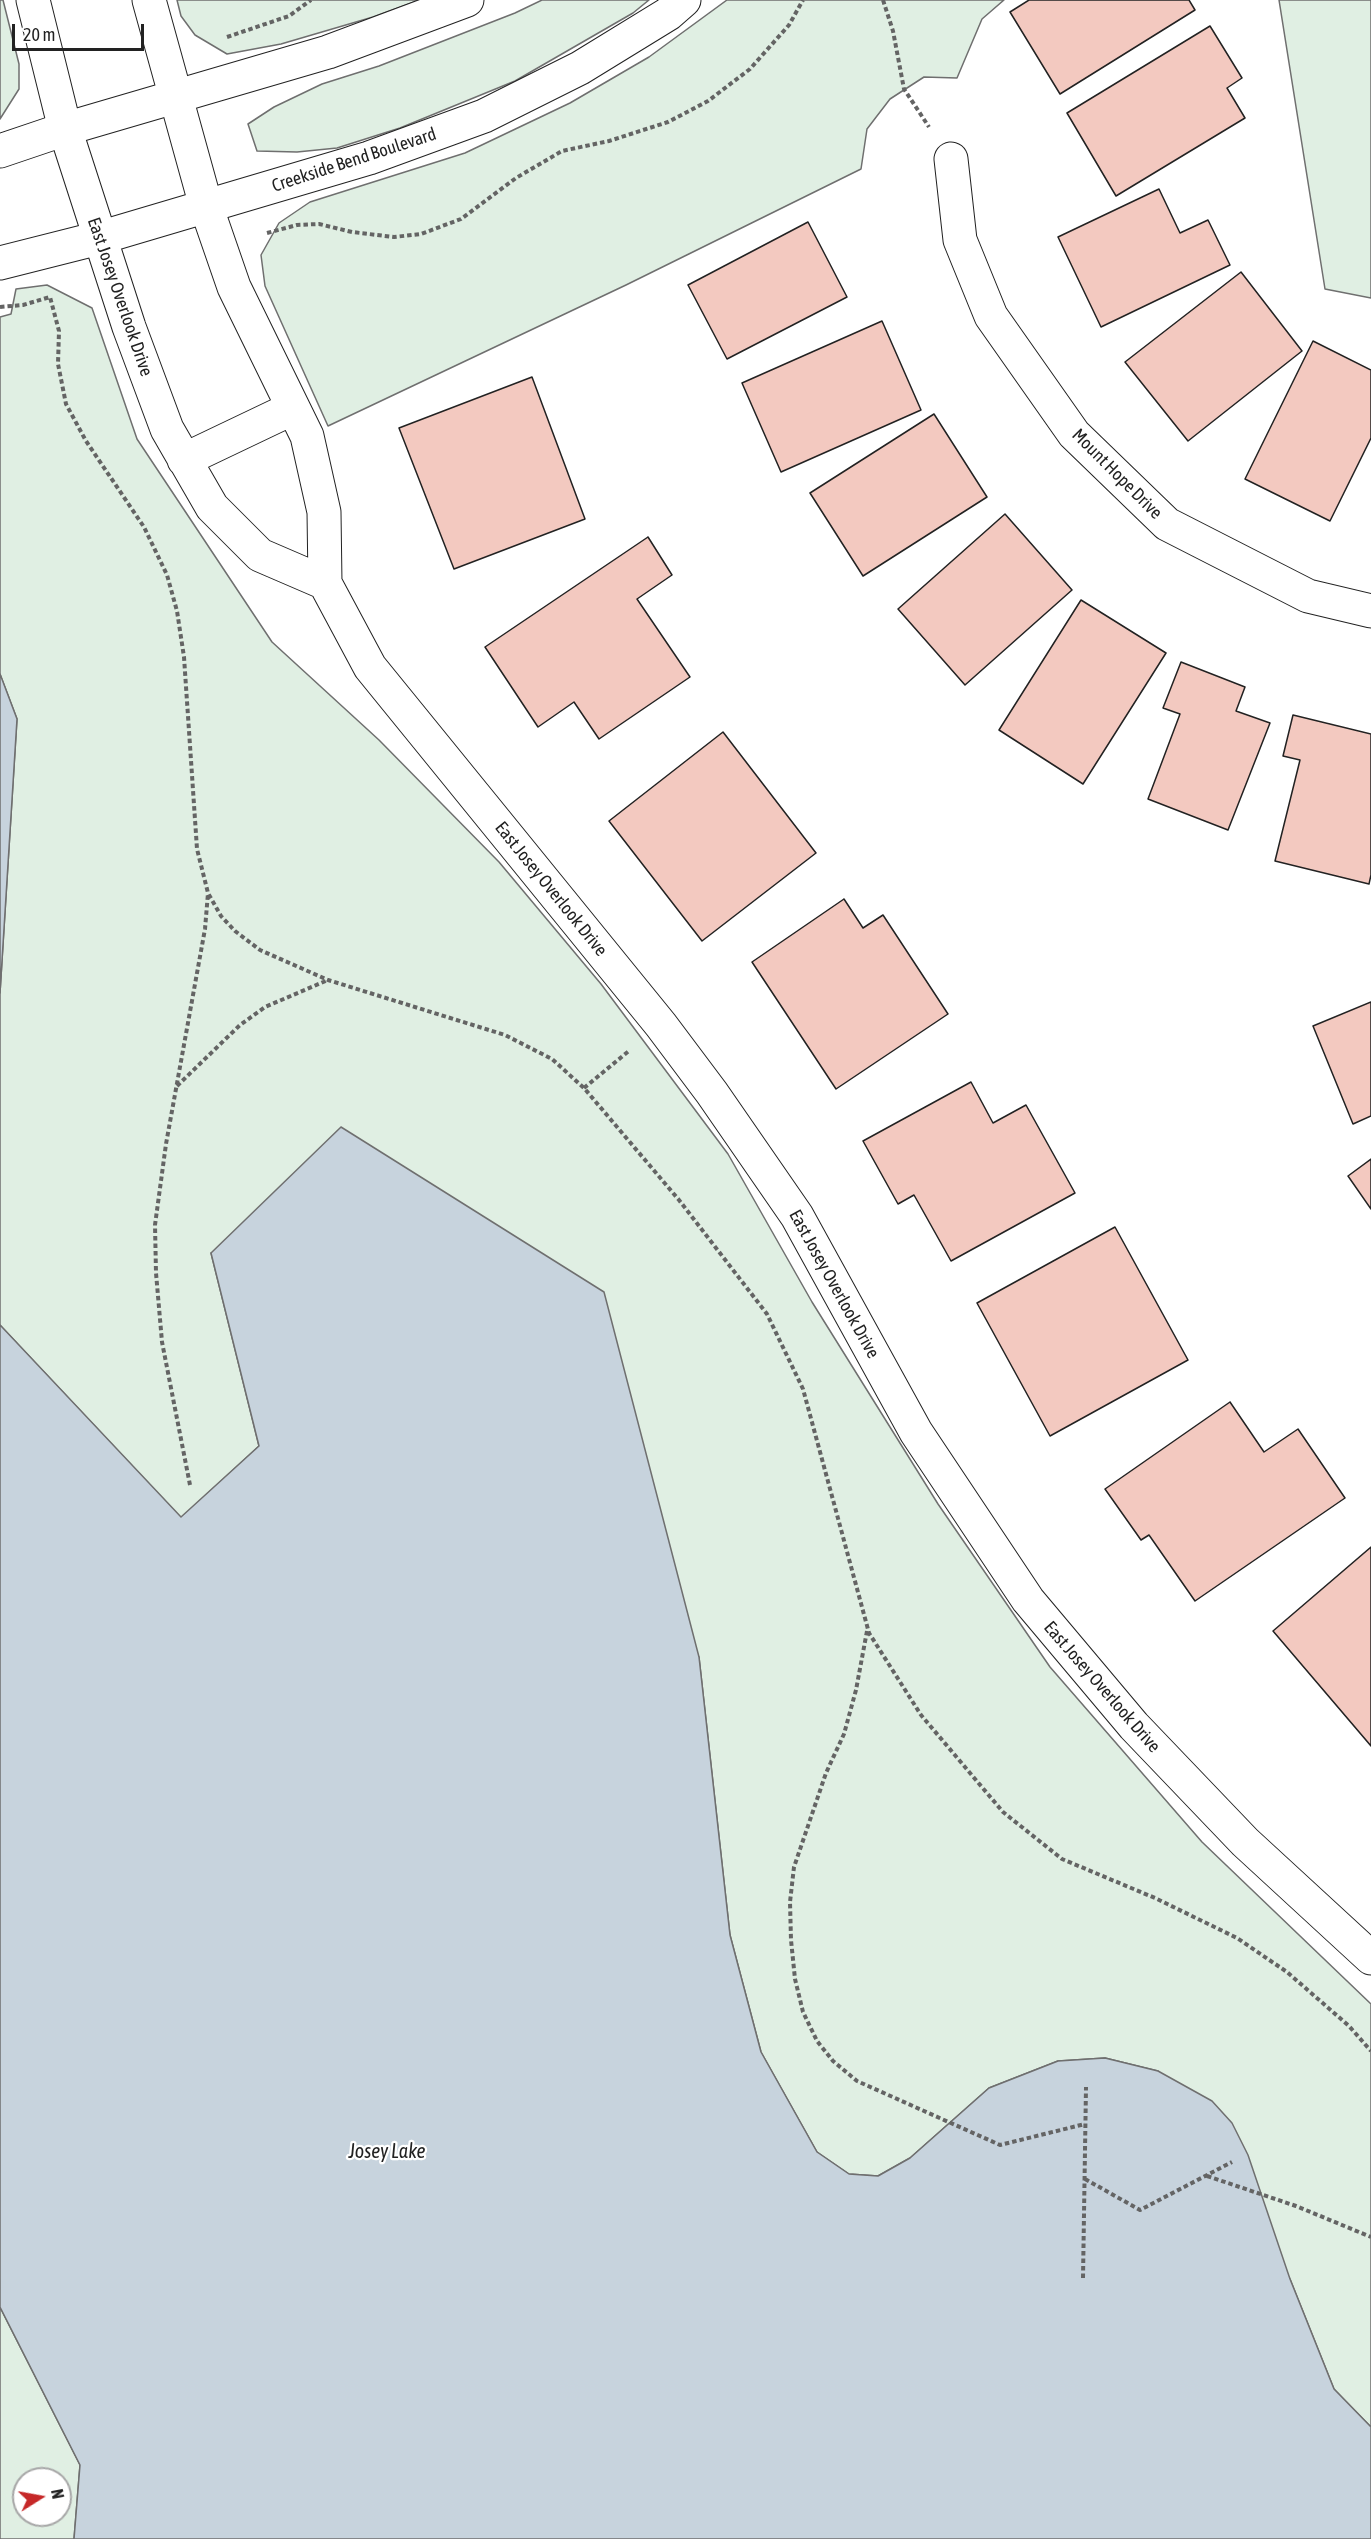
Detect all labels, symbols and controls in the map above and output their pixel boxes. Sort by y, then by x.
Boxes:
scale bar [15,12,147,50]
text: 20 m [23,24,55,45]
street label: Creekside Bend Boulevard [269,123,439,197]
street label: East Josey Overlook Drive [83,215,157,379]
street label: Mount Hope Drive [1067,424,1167,524]
street label: East Josey Overlook Drive [490,817,612,961]
street label: East Josey Overlook Drive [784,1206,884,1362]
street label: East Josey Overlook Drive [1039,1617,1165,1757]
water label: Josey Lake [348,2140,426,2164]
north arrow [12,2467,72,2527]
text: N [48,2488,67,2500]

